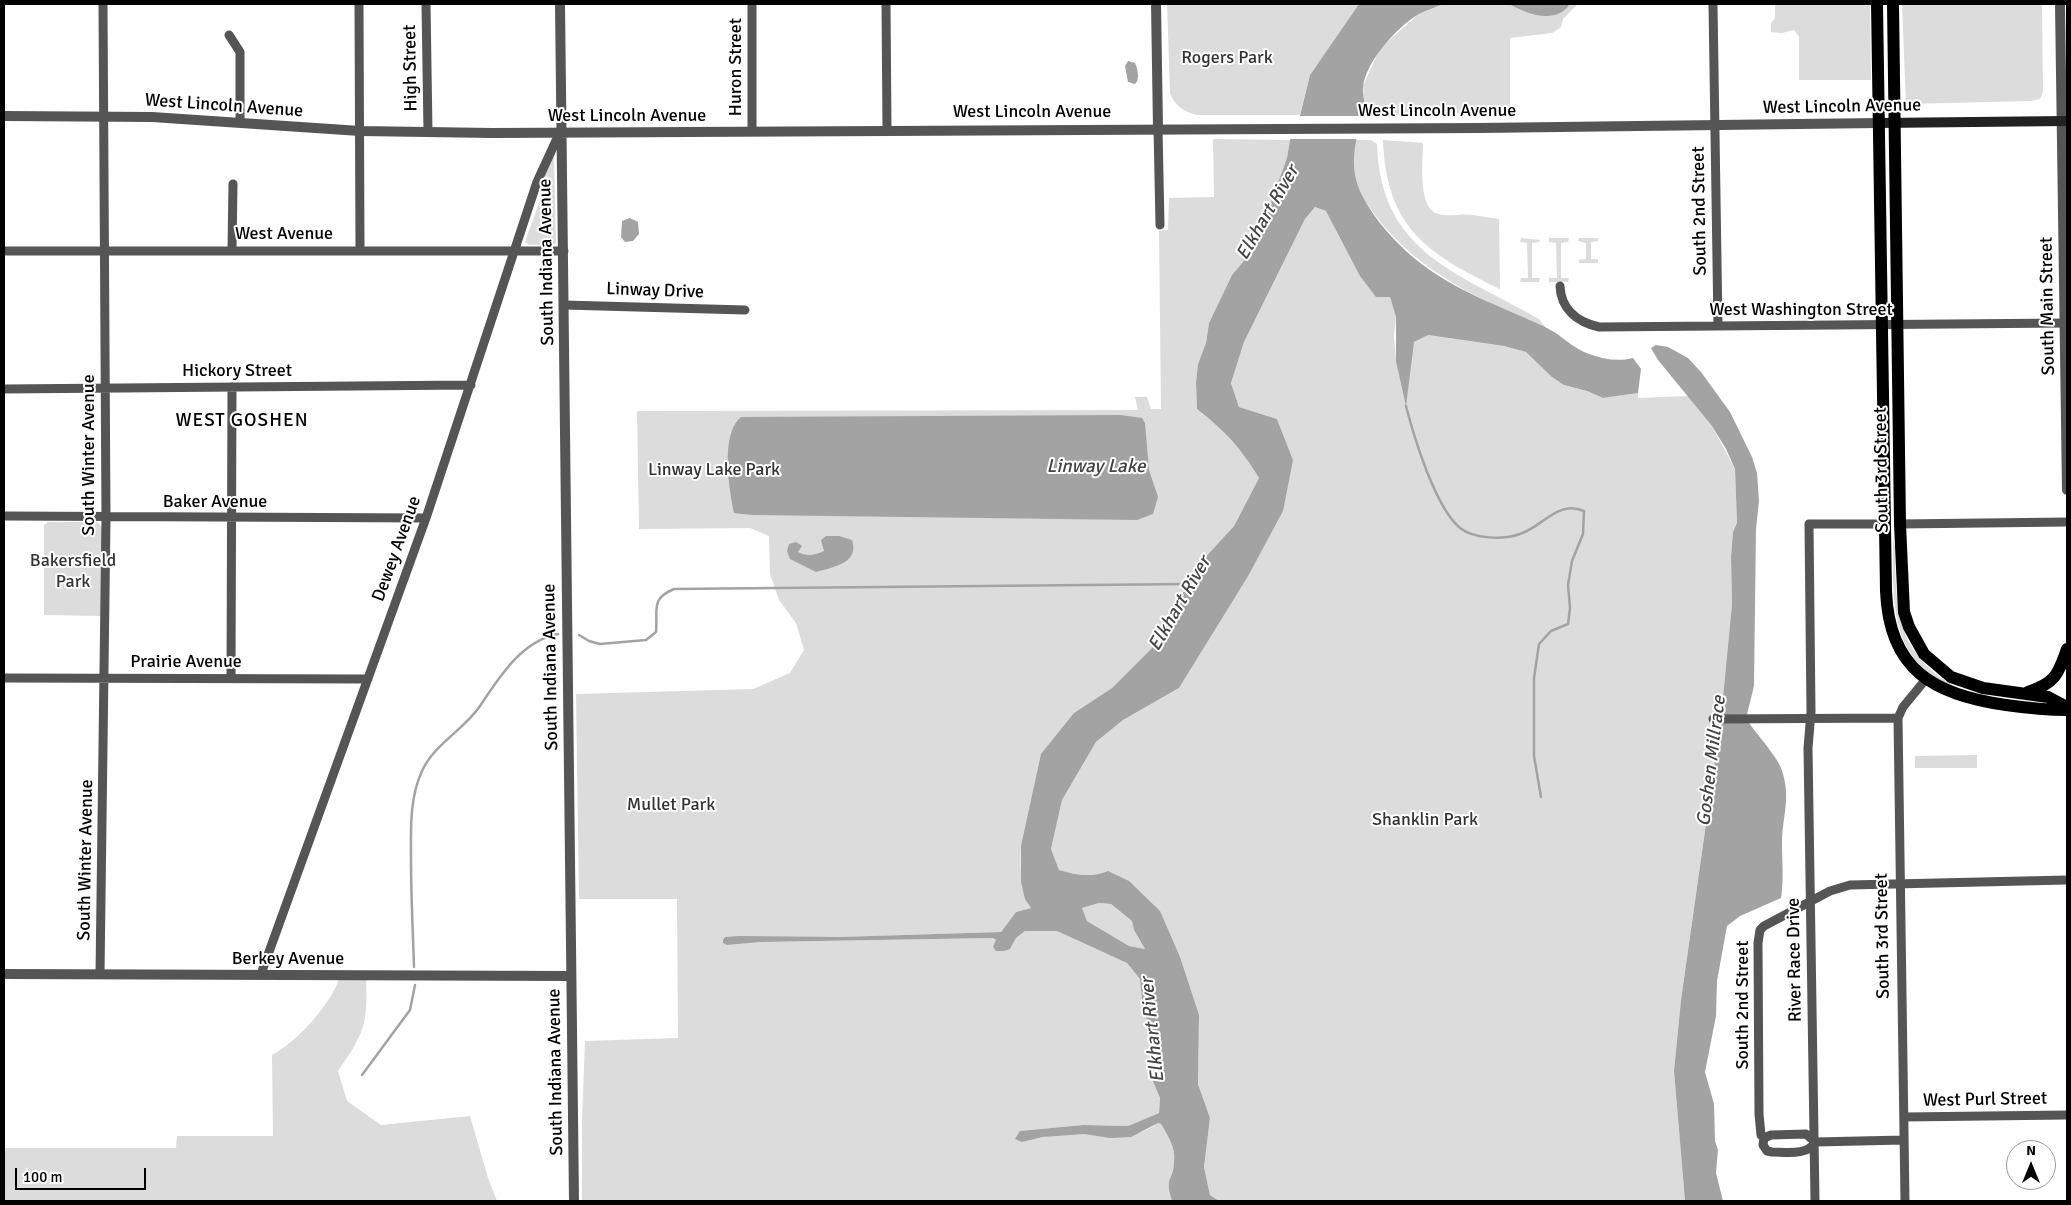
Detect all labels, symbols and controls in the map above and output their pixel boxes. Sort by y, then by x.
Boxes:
street label: Huron Street [725,18,747,116]
street label: High Street [399,24,423,112]
park label: Rogers Park [1181,47,1273,69]
street label: West Lincoln Avenue [144,90,304,122]
street label: West Lincoln Avenue [1763,95,1921,119]
street label: West Lincoln Avenue [1358,100,1516,122]
street label: West Lincoln Avenue [953,101,1111,123]
street label: West Lincoln Avenue [548,105,706,127]
street label: South 2nd Street [1688,146,1712,276]
water label: Elkhart River [1232,162,1304,264]
street label: South Indiana Avenue [535,178,559,346]
street label: West Avenue [235,223,333,245]
street label: South Main Street [2036,237,2060,375]
street label: Linway Drive [606,278,704,304]
street label: West Washington Street [1709,299,1893,321]
street label: Hickory Street [182,360,292,382]
street label: South Winter Avenue [78,374,100,536]
street label: South 3rd Street [1870,407,1894,533]
district label: WEST GOSHEN [174,410,310,432]
water label: Linway Lake [1047,456,1145,478]
park label: Linway Lake Park [648,459,780,481]
street label: Baker Avenue [163,491,267,513]
street label: Dewey Avenue [368,493,426,605]
park label: Bakersfield Park [30,550,116,592]
water label: Elkhart River [1144,553,1216,655]
street label: South Indiana Avenue [539,583,563,751]
street label: Prairie Avenue [130,651,242,673]
water label: Goshen Millrace [1693,695,1731,827]
street label: South Winter Avenue [74,779,98,941]
park label: Mullet Park [627,794,715,816]
park label: Shanklin Park [1372,809,1478,831]
street label: South 3rd Street [1871,873,1895,999]
street label: River Race Drive [1783,898,1807,1022]
street label: South 2nd Street [1732,940,1754,1070]
street label: Berkey Avenue [232,948,344,970]
water label: Elkhart River [1136,976,1170,1084]
street label: South Indiana Avenue [544,988,568,1156]
street label: West Purl Street [1923,1088,2047,1112]
north arrow [2006,1140,2056,1190]
text: N [2026,1142,2036,1159]
scale bar [18,1158,149,1190]
text: 100 m [23,1168,63,1186]

